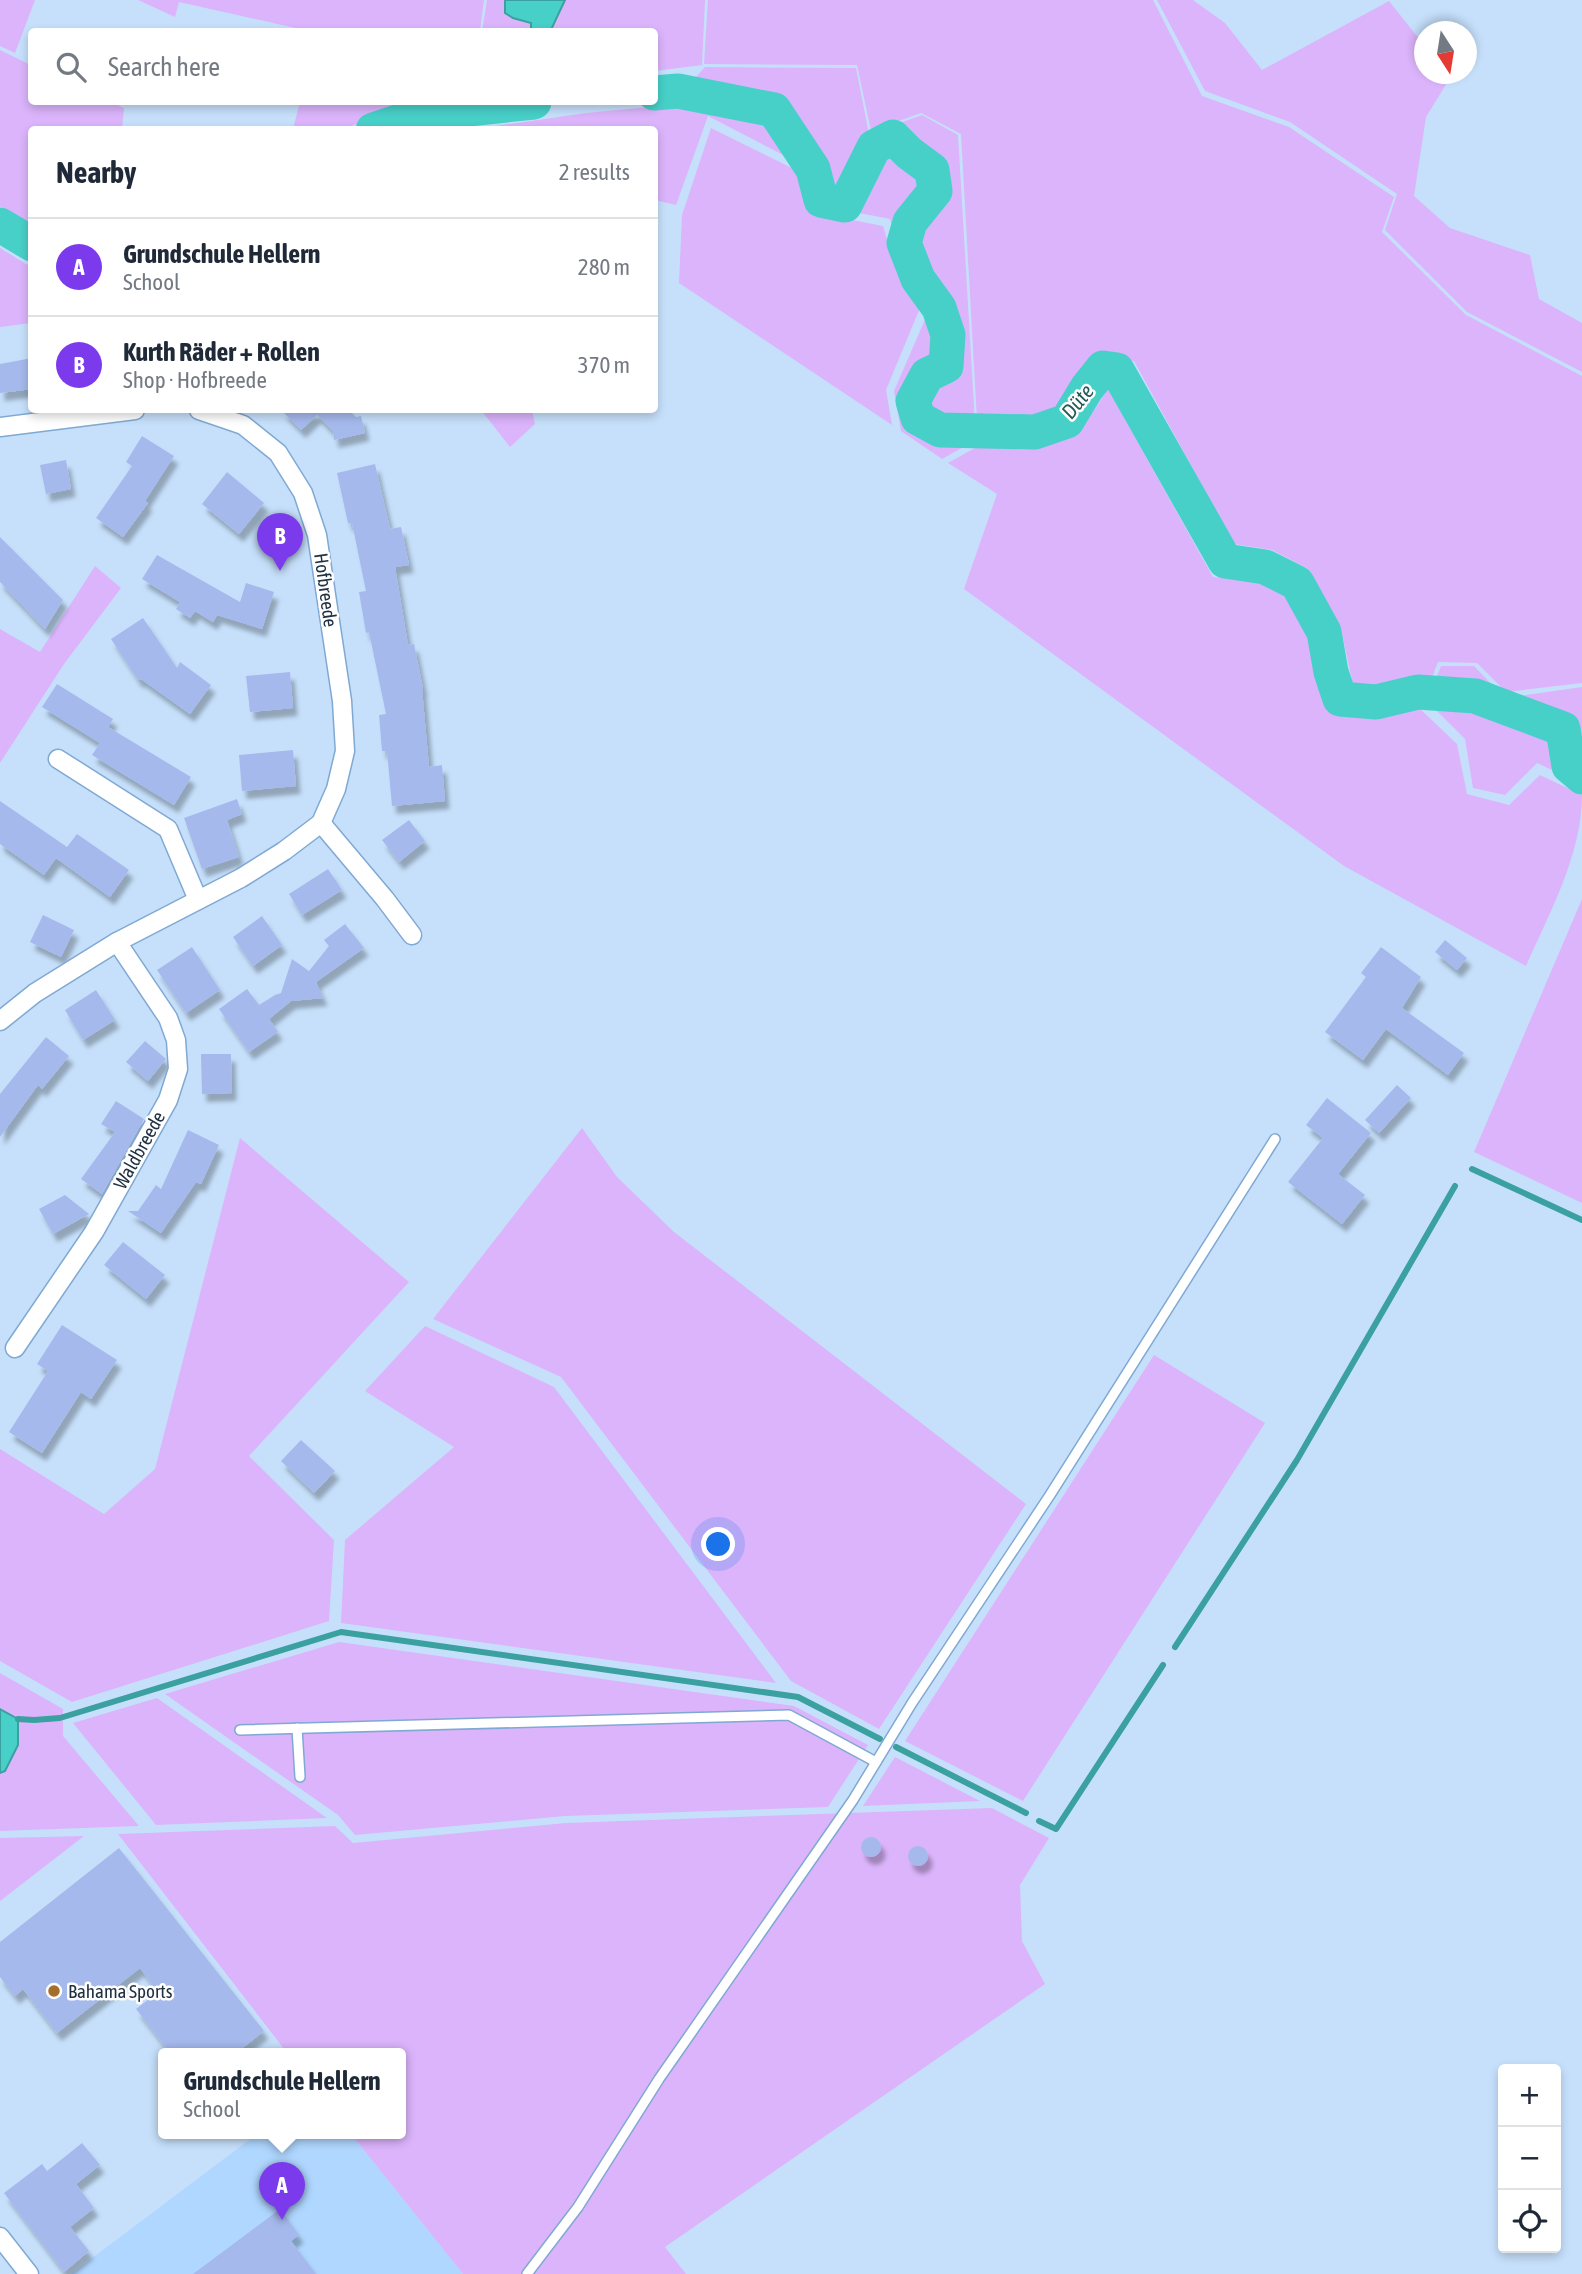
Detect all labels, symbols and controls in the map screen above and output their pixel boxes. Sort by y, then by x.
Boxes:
north arrow [1414,21,1477,84]
search box [28,28,658,105]
icon: search [52,48,90,86]
text: Search here [108,52,220,82]
text: Nearby [56,155,136,189]
text: 2 results [559,159,630,185]
text: Grundschule Hellern [123,239,320,269]
text: A [73,254,85,280]
text: 280 m [578,254,630,280]
text: School [123,269,180,295]
text: Kurth Räder + Rollen [123,337,320,367]
text: B [74,352,84,378]
text: 370 m [578,352,630,378]
text: Shop · Hofbreede [123,367,267,393]
water label: Düte [1056,379,1098,423]
pin: B [257,513,303,571]
street label: Hofbreede [310,552,342,628]
street label: Waldbreede [109,1107,169,1193]
your location [701,1527,735,1561]
place label: Bahama Sports [68,1980,173,2002]
marker: Bahama Sports [46,1983,62,1999]
popup [158,2048,406,2139]
map controls [1498,2064,1561,2253]
button: + [1498,2064,1561,2127]
text: Grundschule Hellern [183,2066,381,2096]
text: School [183,2096,240,2122]
button: − [1498,2127,1561,2190]
pin: A [259,2162,305,2220]
button: locate [1498,2190,1561,2253]

